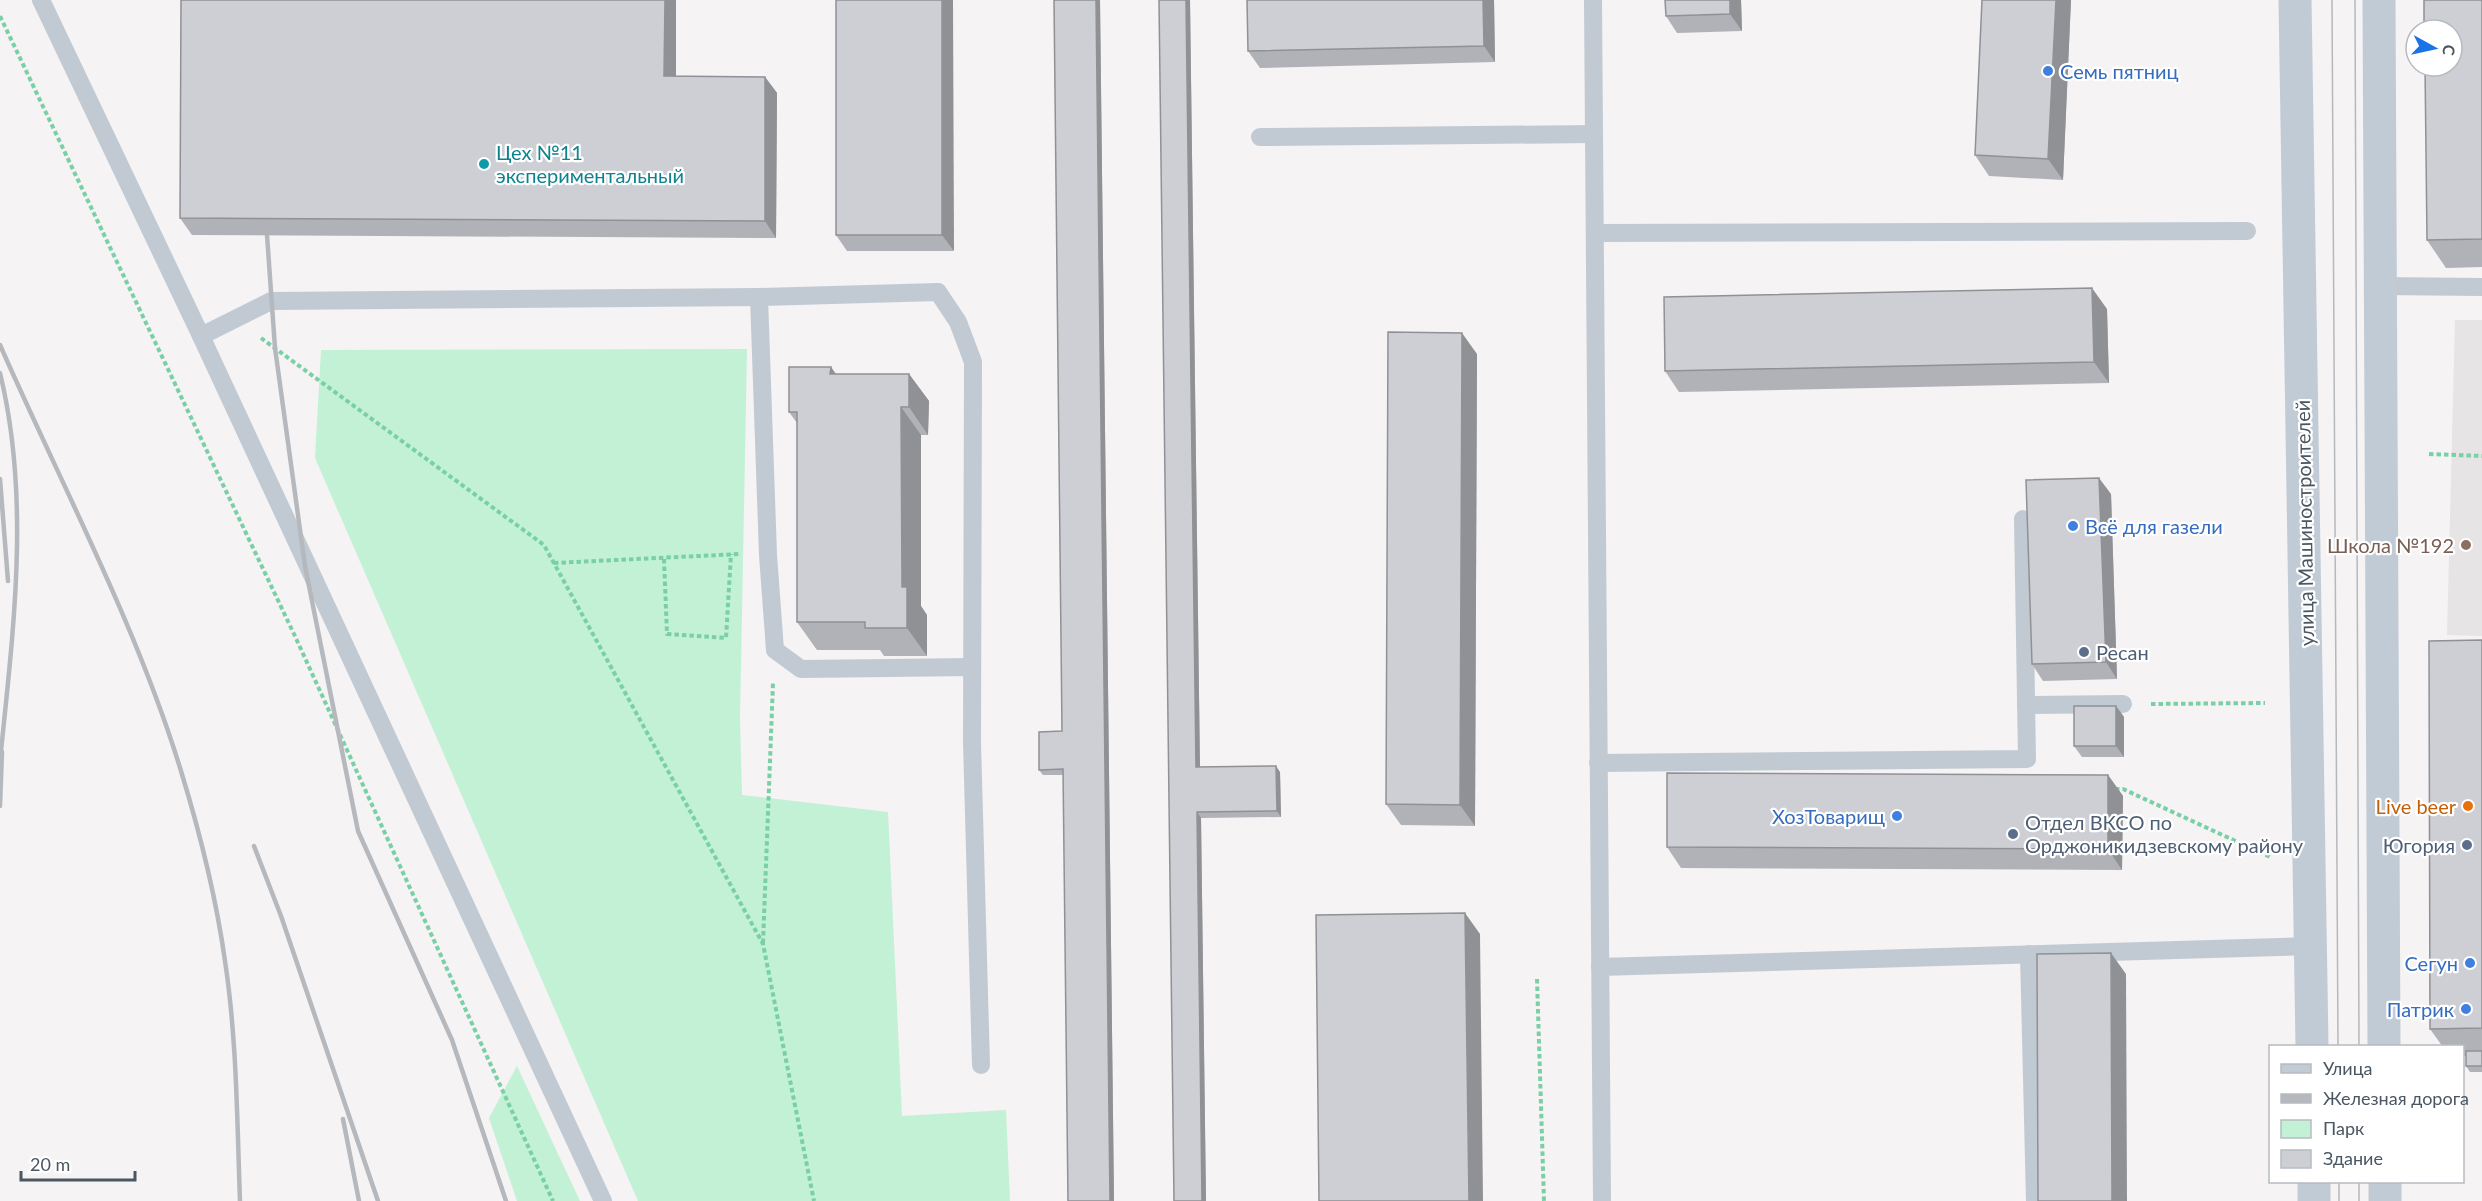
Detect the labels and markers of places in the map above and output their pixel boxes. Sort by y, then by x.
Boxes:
place label: Семь пятниц [2060,59,2179,83]
marker: Семь пятниц [2041,64,2055,78]
place label: Цех №11 экспериментальный [496,140,684,187]
marker: Цех №11 экспериментальный [477,157,491,171]
place label: Всё для газели [2085,514,2223,538]
marker: Всё для газели [2066,519,2080,533]
place label: Школа №192 [2327,533,2454,557]
marker: Школа №192 [2459,538,2473,552]
place label: Ресан [2096,640,2149,664]
marker: Ресан [2077,645,2091,659]
place label: Live beer [2376,794,2457,818]
marker: Live beer [2461,799,2475,813]
place label: ХозТоварищ [1772,804,1885,828]
marker: ХозТоварищ [1890,809,1904,823]
place label: Отдел ВКСО по Орджоникидзевскому району [2025,810,2304,857]
marker: Отдел ВКСО по Орджоникидзевскому району [2006,827,2020,841]
place label: Югория [2383,833,2455,857]
marker: Югория [2460,838,2474,852]
place label: Сегун [2404,951,2458,975]
marker: Сегун [2463,956,2477,970]
place label: Патрик [2387,997,2455,1021]
marker: Патрик [2459,1002,2473,1016]

